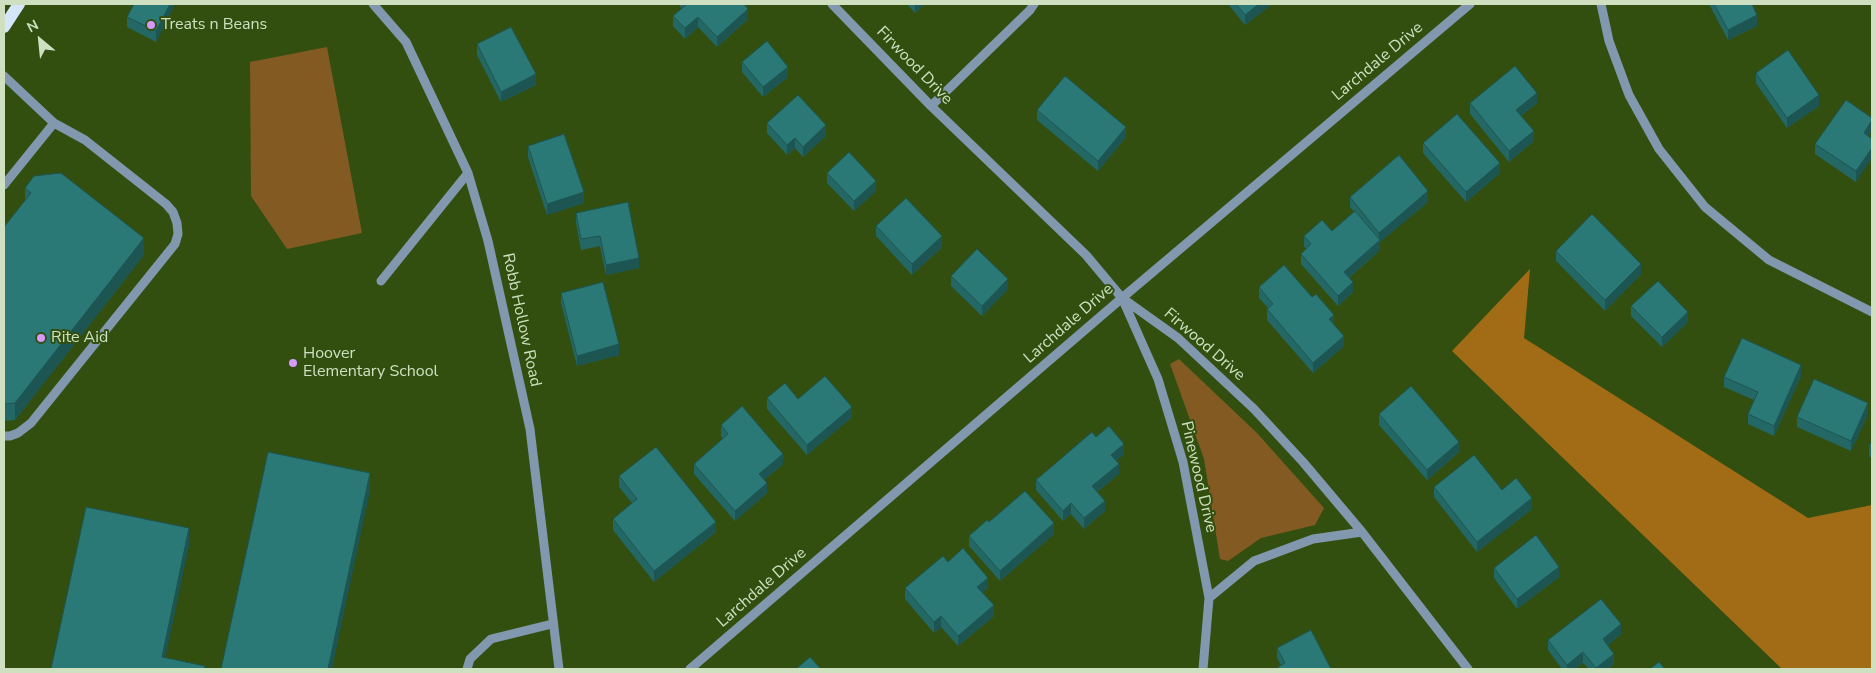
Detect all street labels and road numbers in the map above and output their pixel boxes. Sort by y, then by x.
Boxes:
street label: Larchdale Drive [1329,19,1427,105]
street label: Firwood Drive [872,23,956,109]
street label: Robb Hollow Road [497,251,545,389]
street label: Larchdale Drive [1020,280,1118,368]
street label: Firwood Drive [1160,305,1248,385]
street label: Pinewood Drive [1176,419,1220,535]
street label: Larchdale Drive [713,544,811,632]

